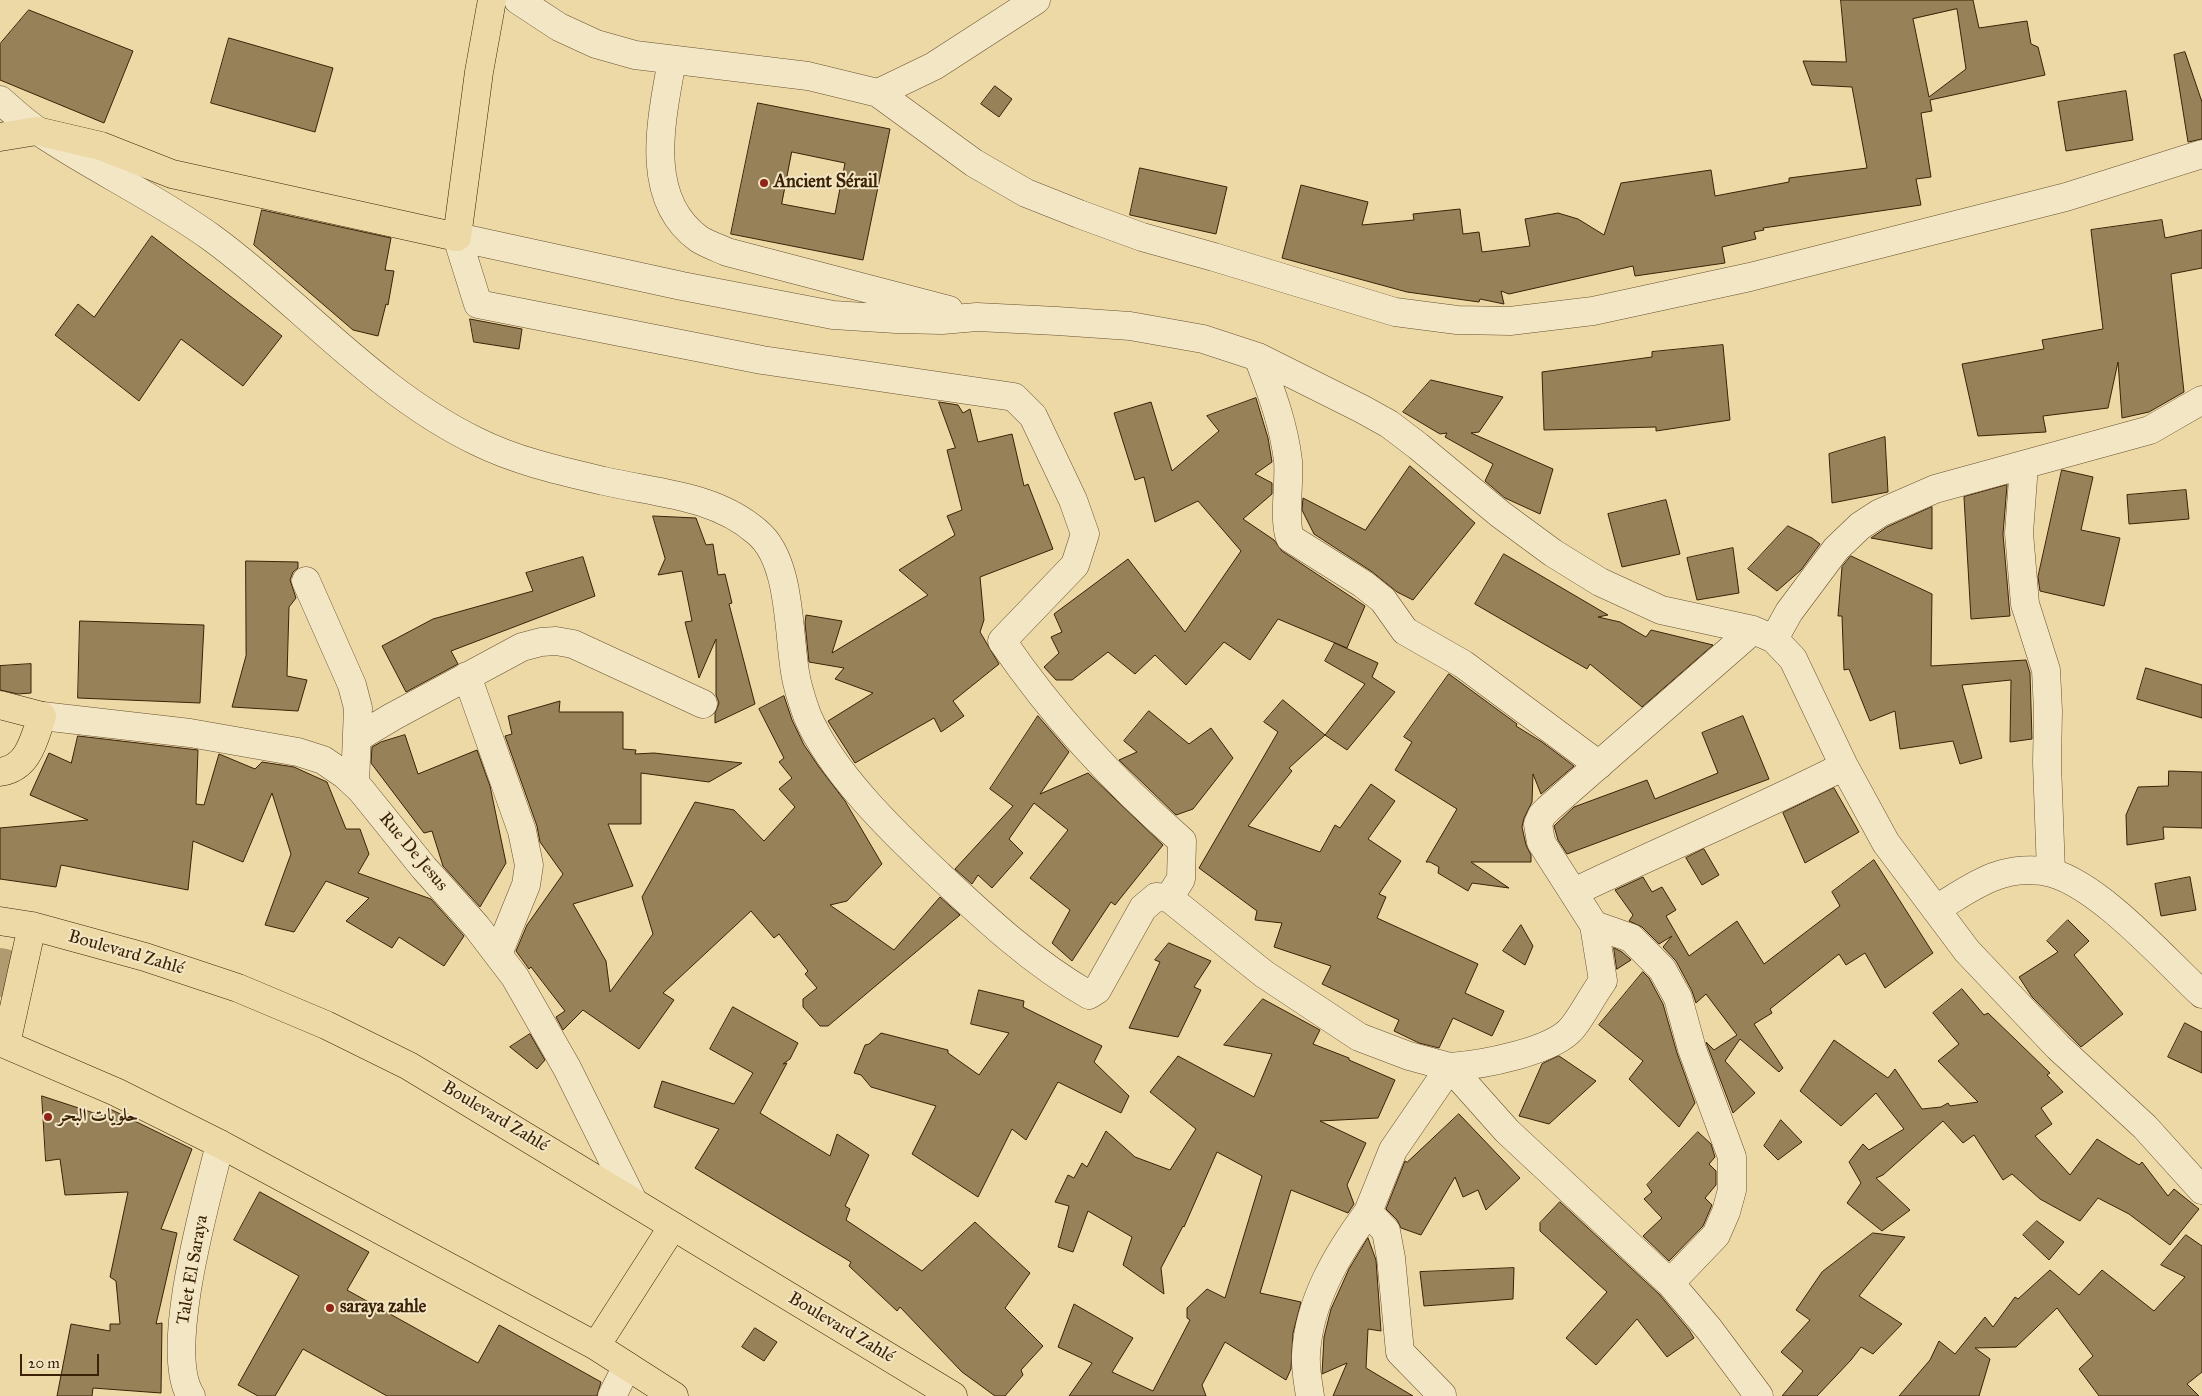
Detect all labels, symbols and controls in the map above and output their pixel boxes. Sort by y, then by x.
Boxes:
place label: Ancient Sérail [774,172,878,194]
marker: Ancient Sérail [758,177,770,189]
street label: Rue De Jesus [374,808,452,896]
street label: Boulevard Zahlé [65,926,187,980]
street label: Boulevard Zahlé [438,1077,552,1157]
place label: حلويات البحر [58,1106,138,1128]
marker: حلويات البحر [42,1111,54,1123]
street label: Talet El Saraya [173,1213,213,1327]
street label: Boulevard Zahlé [784,1288,898,1368]
place label: saraya zahle [340,1297,426,1319]
marker: saraya zahle [324,1302,336,1314]
scale bar [22,1344,101,1376]
text: 20 m [28,1354,60,1372]

